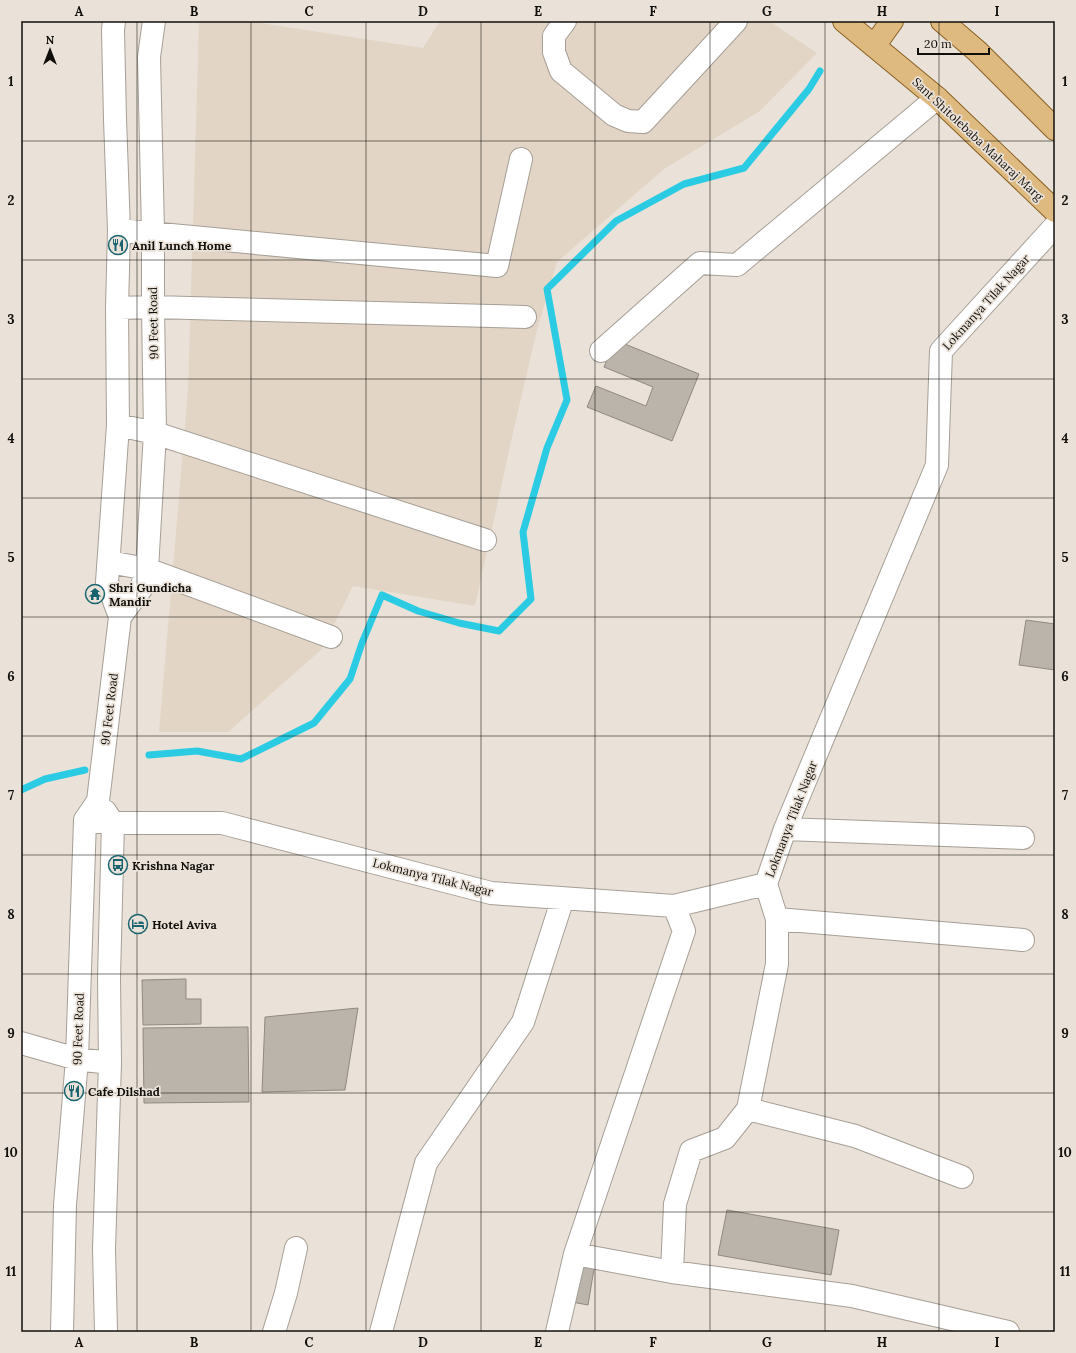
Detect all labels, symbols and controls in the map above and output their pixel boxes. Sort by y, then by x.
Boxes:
text: A [75,3,84,20]
text: B [190,3,199,20]
text: C [305,3,314,20]
text: D [418,3,428,20]
text: E [534,3,542,20]
text: F [649,3,657,20]
text: G [762,3,772,20]
text: H [877,3,887,20]
text: I [994,3,1000,20]
north arrow [30,30,70,70]
scale bar [918,30,989,56]
text: N [46,33,55,47]
text: 20 m [924,36,952,51]
text: 1 [8,73,14,90]
text: 1 [1062,73,1068,90]
street label: Sant Shitolebaba Maharaj Marg [909,74,1047,204]
text: 2 [8,192,15,209]
text: 2 [1062,192,1069,209]
restaurant icon: Anil Lunch Home [107,234,129,256]
place label: Anil Lunch Home [132,238,232,253]
street label: Lokmanya Tilak Nagar [939,250,1033,353]
street label: 90 Feet Road [145,287,161,359]
text: 3 [7,311,15,328]
text: 3 [1061,311,1069,328]
text: 4 [7,430,15,447]
text: 4 [1061,430,1069,447]
text: 5 [7,549,15,566]
text: 5 [1061,549,1069,566]
place label: Shri Gundicha Mandir [109,580,192,609]
temple icon: Shri Gundicha Mandir [84,583,106,605]
text: 6 [7,668,15,685]
text: 6 [1061,668,1069,685]
street label: 90 Feet Road [97,672,121,746]
street label: Lokmanya Tilak Nagar [762,758,820,879]
text: 7 [8,787,14,804]
text: 7 [1062,787,1068,804]
bus stop icon: Krishna Nagar [107,854,129,876]
street label: Lokmanya Tilak Nagar [371,855,496,899]
place label: Krishna Nagar [132,858,215,873]
text: 8 [7,906,15,923]
text: 8 [1061,906,1069,923]
hotel icon: Hotel Aviva [127,913,149,935]
place label: Hotel Aviva [152,917,218,932]
street label: 90 Feet Road [69,993,87,1065]
text: 9 [7,1025,15,1042]
text: 9 [1061,1025,1069,1042]
restaurant icon: Cafe Dilshad [63,1080,85,1102]
place label: Cafe Dilshad [88,1084,160,1099]
text: 10 [4,1144,18,1161]
text: 10 [1058,1144,1072,1161]
text: 11 [6,1263,16,1280]
text: 11 [1060,1263,1070,1280]
text: A [75,1334,84,1351]
text: B [190,1334,199,1351]
text: C [305,1334,314,1351]
text: D [418,1334,428,1351]
text: E [534,1334,542,1351]
text: F [649,1334,657,1351]
text: G [762,1334,772,1351]
text: H [877,1334,887,1351]
text: I [994,1334,1000,1351]

